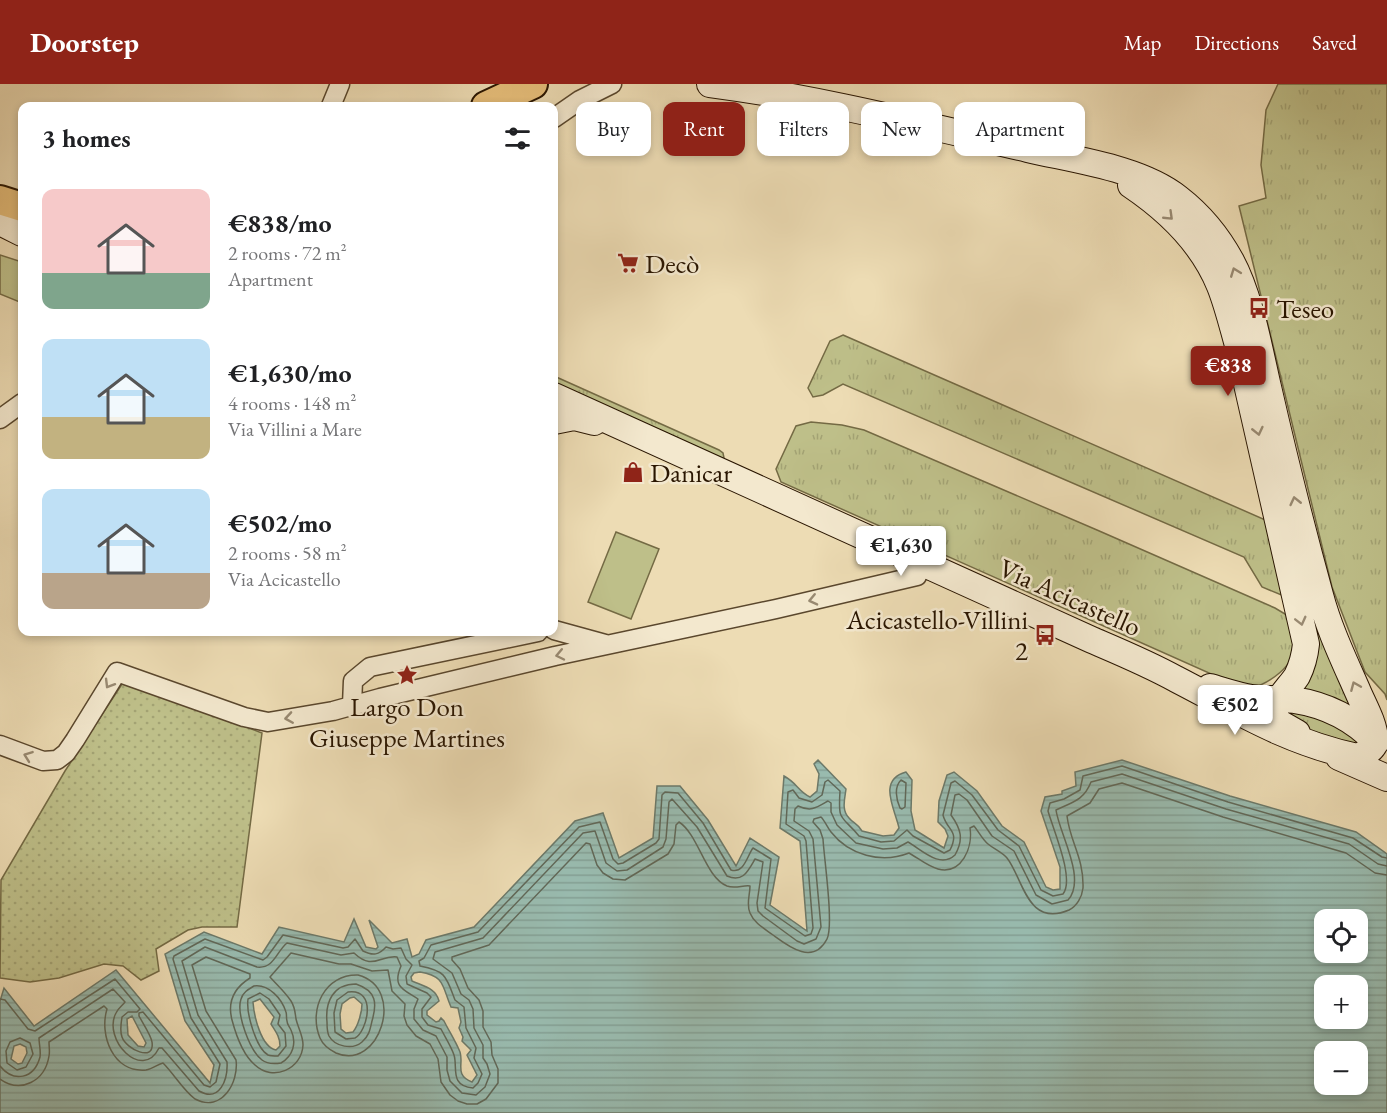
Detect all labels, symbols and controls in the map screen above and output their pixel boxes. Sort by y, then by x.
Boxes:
text: Doorstep [30,24,139,60]
text: Map [1124,29,1161,56]
text: Directions [1194,29,1279,56]
text: Saved [1312,29,1357,56]
chip: Buy [576,102,651,156]
chip: Rent [663,102,745,156]
chip: Filters [757,102,849,156]
chip: New [861,102,942,156]
chip: Apartment [954,102,1085,156]
text: 3 homes [42,121,131,155]
icon: filters [501,122,534,155]
text: €838/mo [228,206,331,240]
one-way arrow [1163,209,1173,220]
icon: home [90,213,162,285]
text: 2 rooms · 72 m² [228,240,347,266]
place label: Decò [645,246,699,281]
supermarket icon: Decò [616,251,640,275]
text: Apartment [228,266,313,292]
one-way arrow [1230,267,1243,278]
place label: Teseo [1276,291,1334,326]
bus stop icon: Teseo [1247,296,1271,320]
pin: €838 [1192,346,1264,397]
text: €838 [1205,352,1251,378]
text: €1,630/mo [228,356,352,390]
icon: home [90,363,162,435]
text: 4 rooms · 148 m² [228,390,356,416]
text: Via Villini a Mare [228,416,362,442]
one-way arrow [1251,425,1264,435]
place label: Danicar [650,455,732,490]
shop icon: Danicar [621,460,645,484]
one-way arrow [1289,496,1302,506]
text: €502/mo [228,506,331,540]
icon: home [90,513,162,585]
pin: €1,630 [852,526,950,577]
text: €1,630 [870,532,932,558]
text: 2 rooms · 58 m² [228,540,347,566]
street label: Via Acicastello [993,550,1147,644]
text: Via Acicastello [228,566,341,592]
one-way arrow [808,593,818,606]
place label: Acicastello-Villini 2 [845,602,1028,668]
one-way arrow [1294,616,1307,626]
bus stop icon: Acicastello-Villini 2 [1033,623,1057,647]
one-way arrow [556,648,566,661]
place icon: Largo Don Giuseppe Martines [395,663,419,687]
one-way arrow [105,678,117,688]
one-way arrow [1350,681,1362,692]
pin: €502 [1199,685,1271,736]
place label: Largo Don Giuseppe Martines [309,689,505,755]
text: €502 [1212,691,1258,717]
one-way arrow [284,711,294,724]
one-way arrow [23,750,34,763]
map controls [1314,909,1368,1095]
button: locate [1314,909,1368,963]
button: + [1314,975,1368,1029]
button: − [1314,1041,1368,1095]

